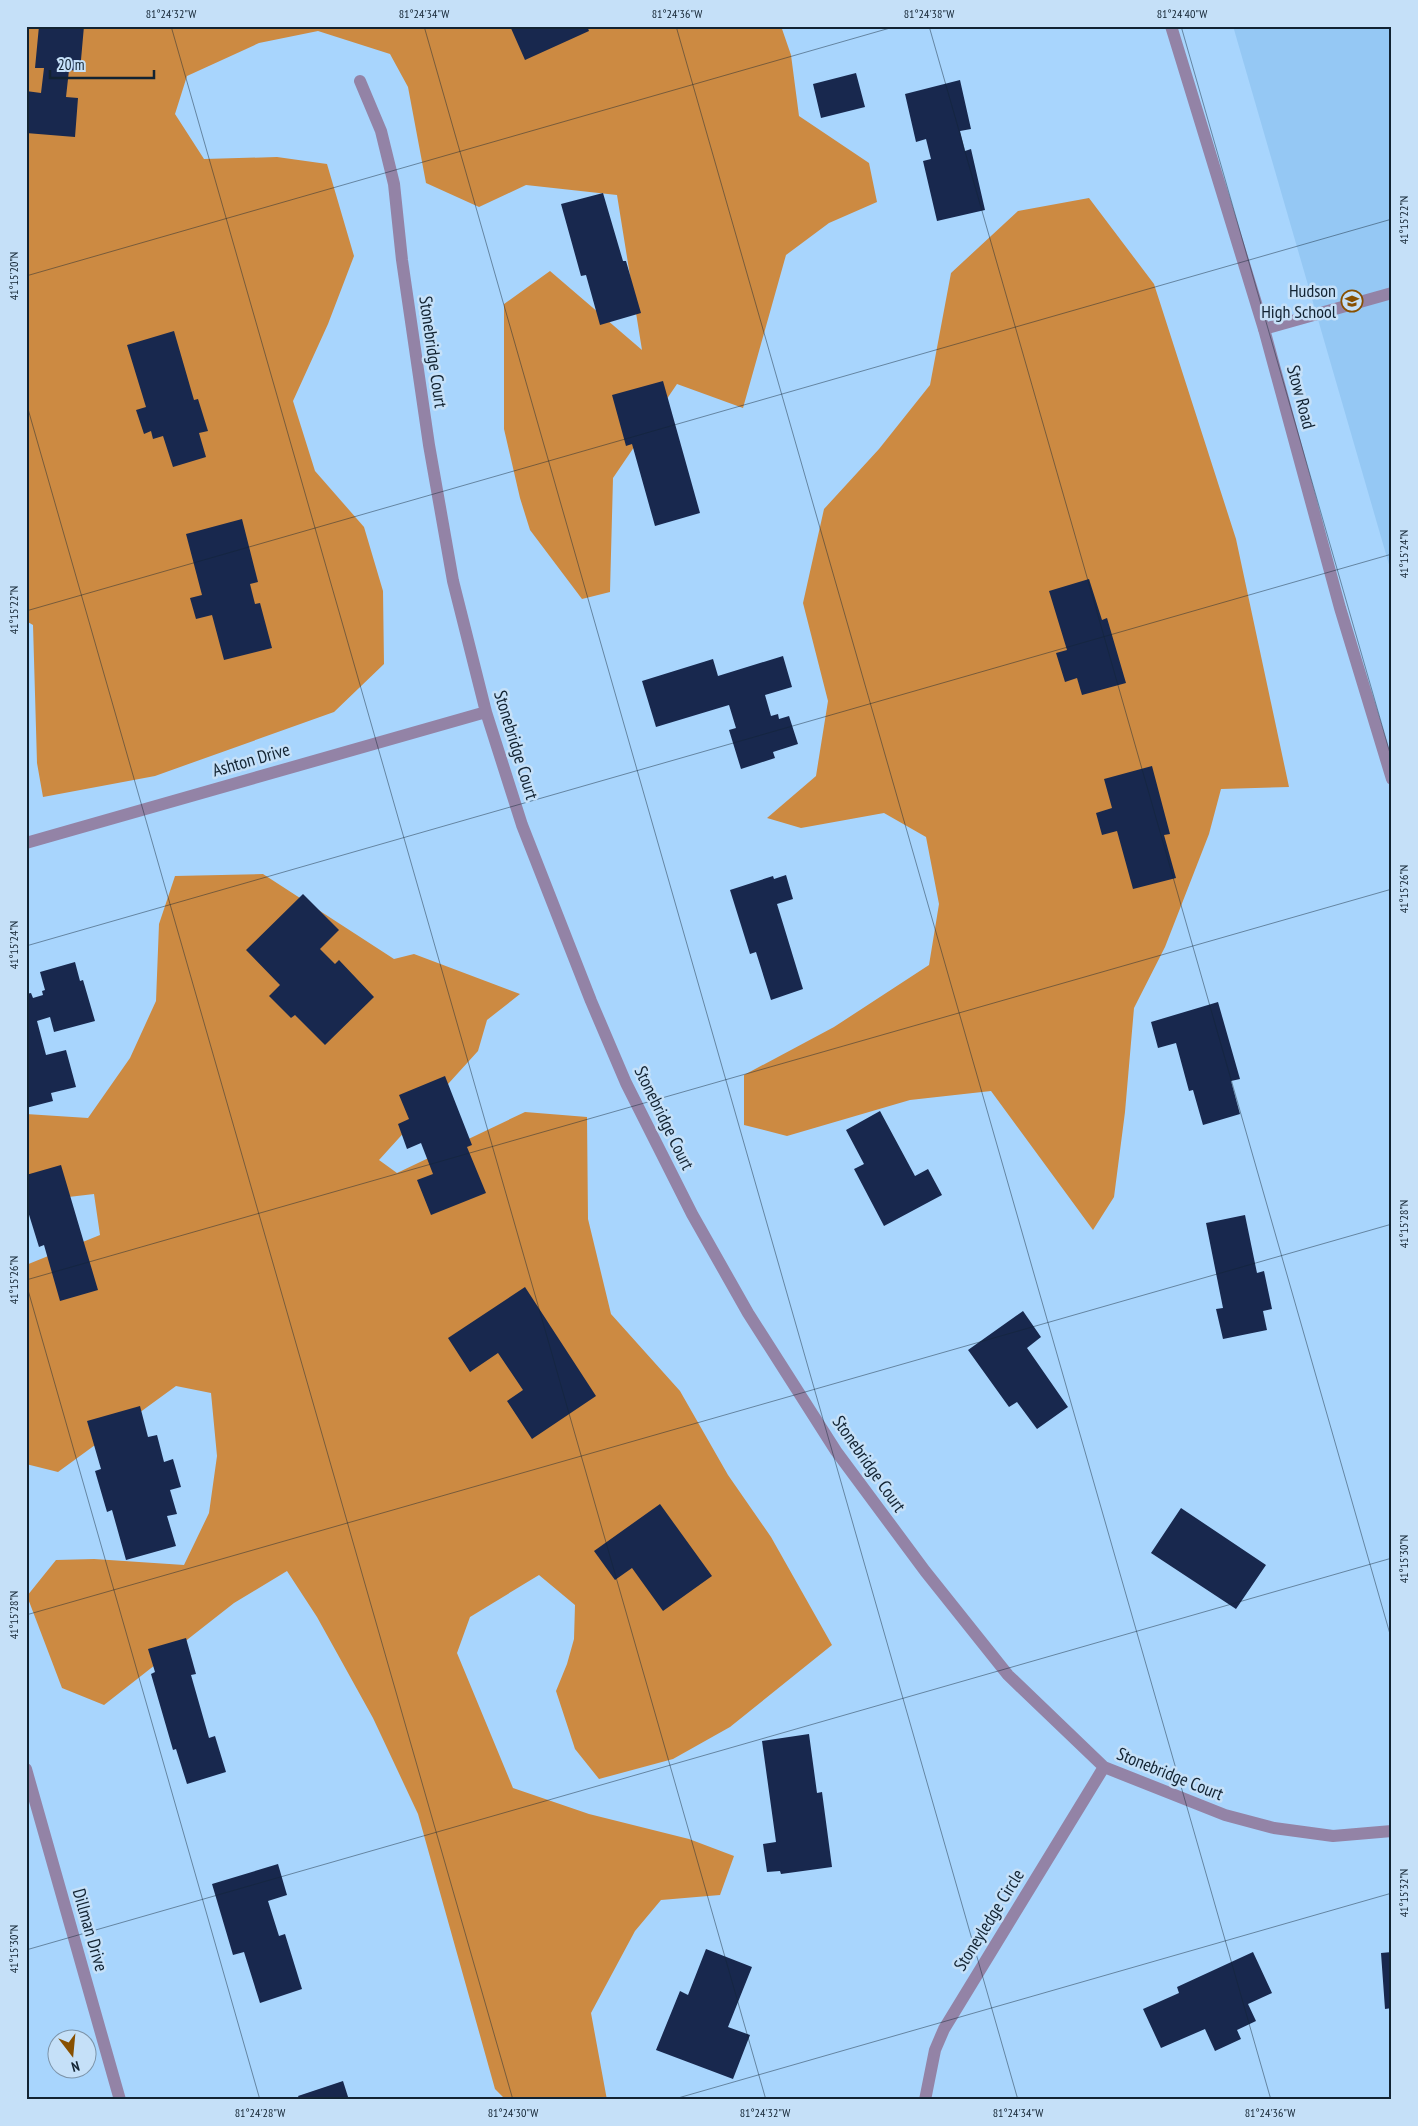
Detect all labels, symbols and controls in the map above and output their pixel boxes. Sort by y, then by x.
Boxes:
text: 81°24'32"W [146,6,196,21]
text: 81°24'34"W [399,6,449,21]
text: 81°24'36"W [652,6,702,21]
text: 81°24'38"W [904,6,954,21]
text: 81°24'40"W [1157,6,1207,21]
scale bar [50,48,154,80]
text: 20 m [58,55,84,74]
text: 41°15'22"N [1396,196,1411,244]
text: 41°15'20"N [6,252,21,300]
place label: Hudson High School [1261,279,1337,323]
school or university icon: Hudson High School [1340,289,1364,313]
street label: Stonebridge Court [414,295,453,409]
street label: Stow Road [1282,363,1321,431]
text: 41°15'24"N [1396,530,1411,578]
text: 41°15'22"N [6,586,21,634]
street label: Stonebridge Court [489,688,544,802]
street label: Ashton Drive [209,738,292,782]
text: 41°15'26"N [1396,865,1411,913]
text: 41°15'24"N [6,921,21,969]
street label: Stonebridge Court [629,1062,700,1174]
text: 41°15'28"N [1396,1200,1411,1248]
text: 41°15'26"N [6,1256,21,1304]
street label: Stonebridge Court [828,1411,911,1517]
text: 41°15'30"N [1396,1535,1411,1583]
text: 41°15'28"N [6,1591,21,1639]
street label: Stonebridge Court [1114,1742,1227,1805]
street label: Stoneyledge Circle [948,1865,1029,1975]
text: 41°15'32"N [1396,1869,1411,1917]
street label: Dillman Drive [68,1886,113,1974]
text: 41°15'30"N [6,1925,21,1973]
north arrow [48,2028,98,2078]
text: N [69,2057,82,2076]
text: 81°24'28"W [235,2105,285,2120]
text: 81°24'30"W [488,2105,538,2120]
text: 81°24'32"W [740,2105,790,2120]
text: 81°24'34"W [993,2105,1043,2120]
text: 81°24'36"W [1245,2105,1295,2120]

